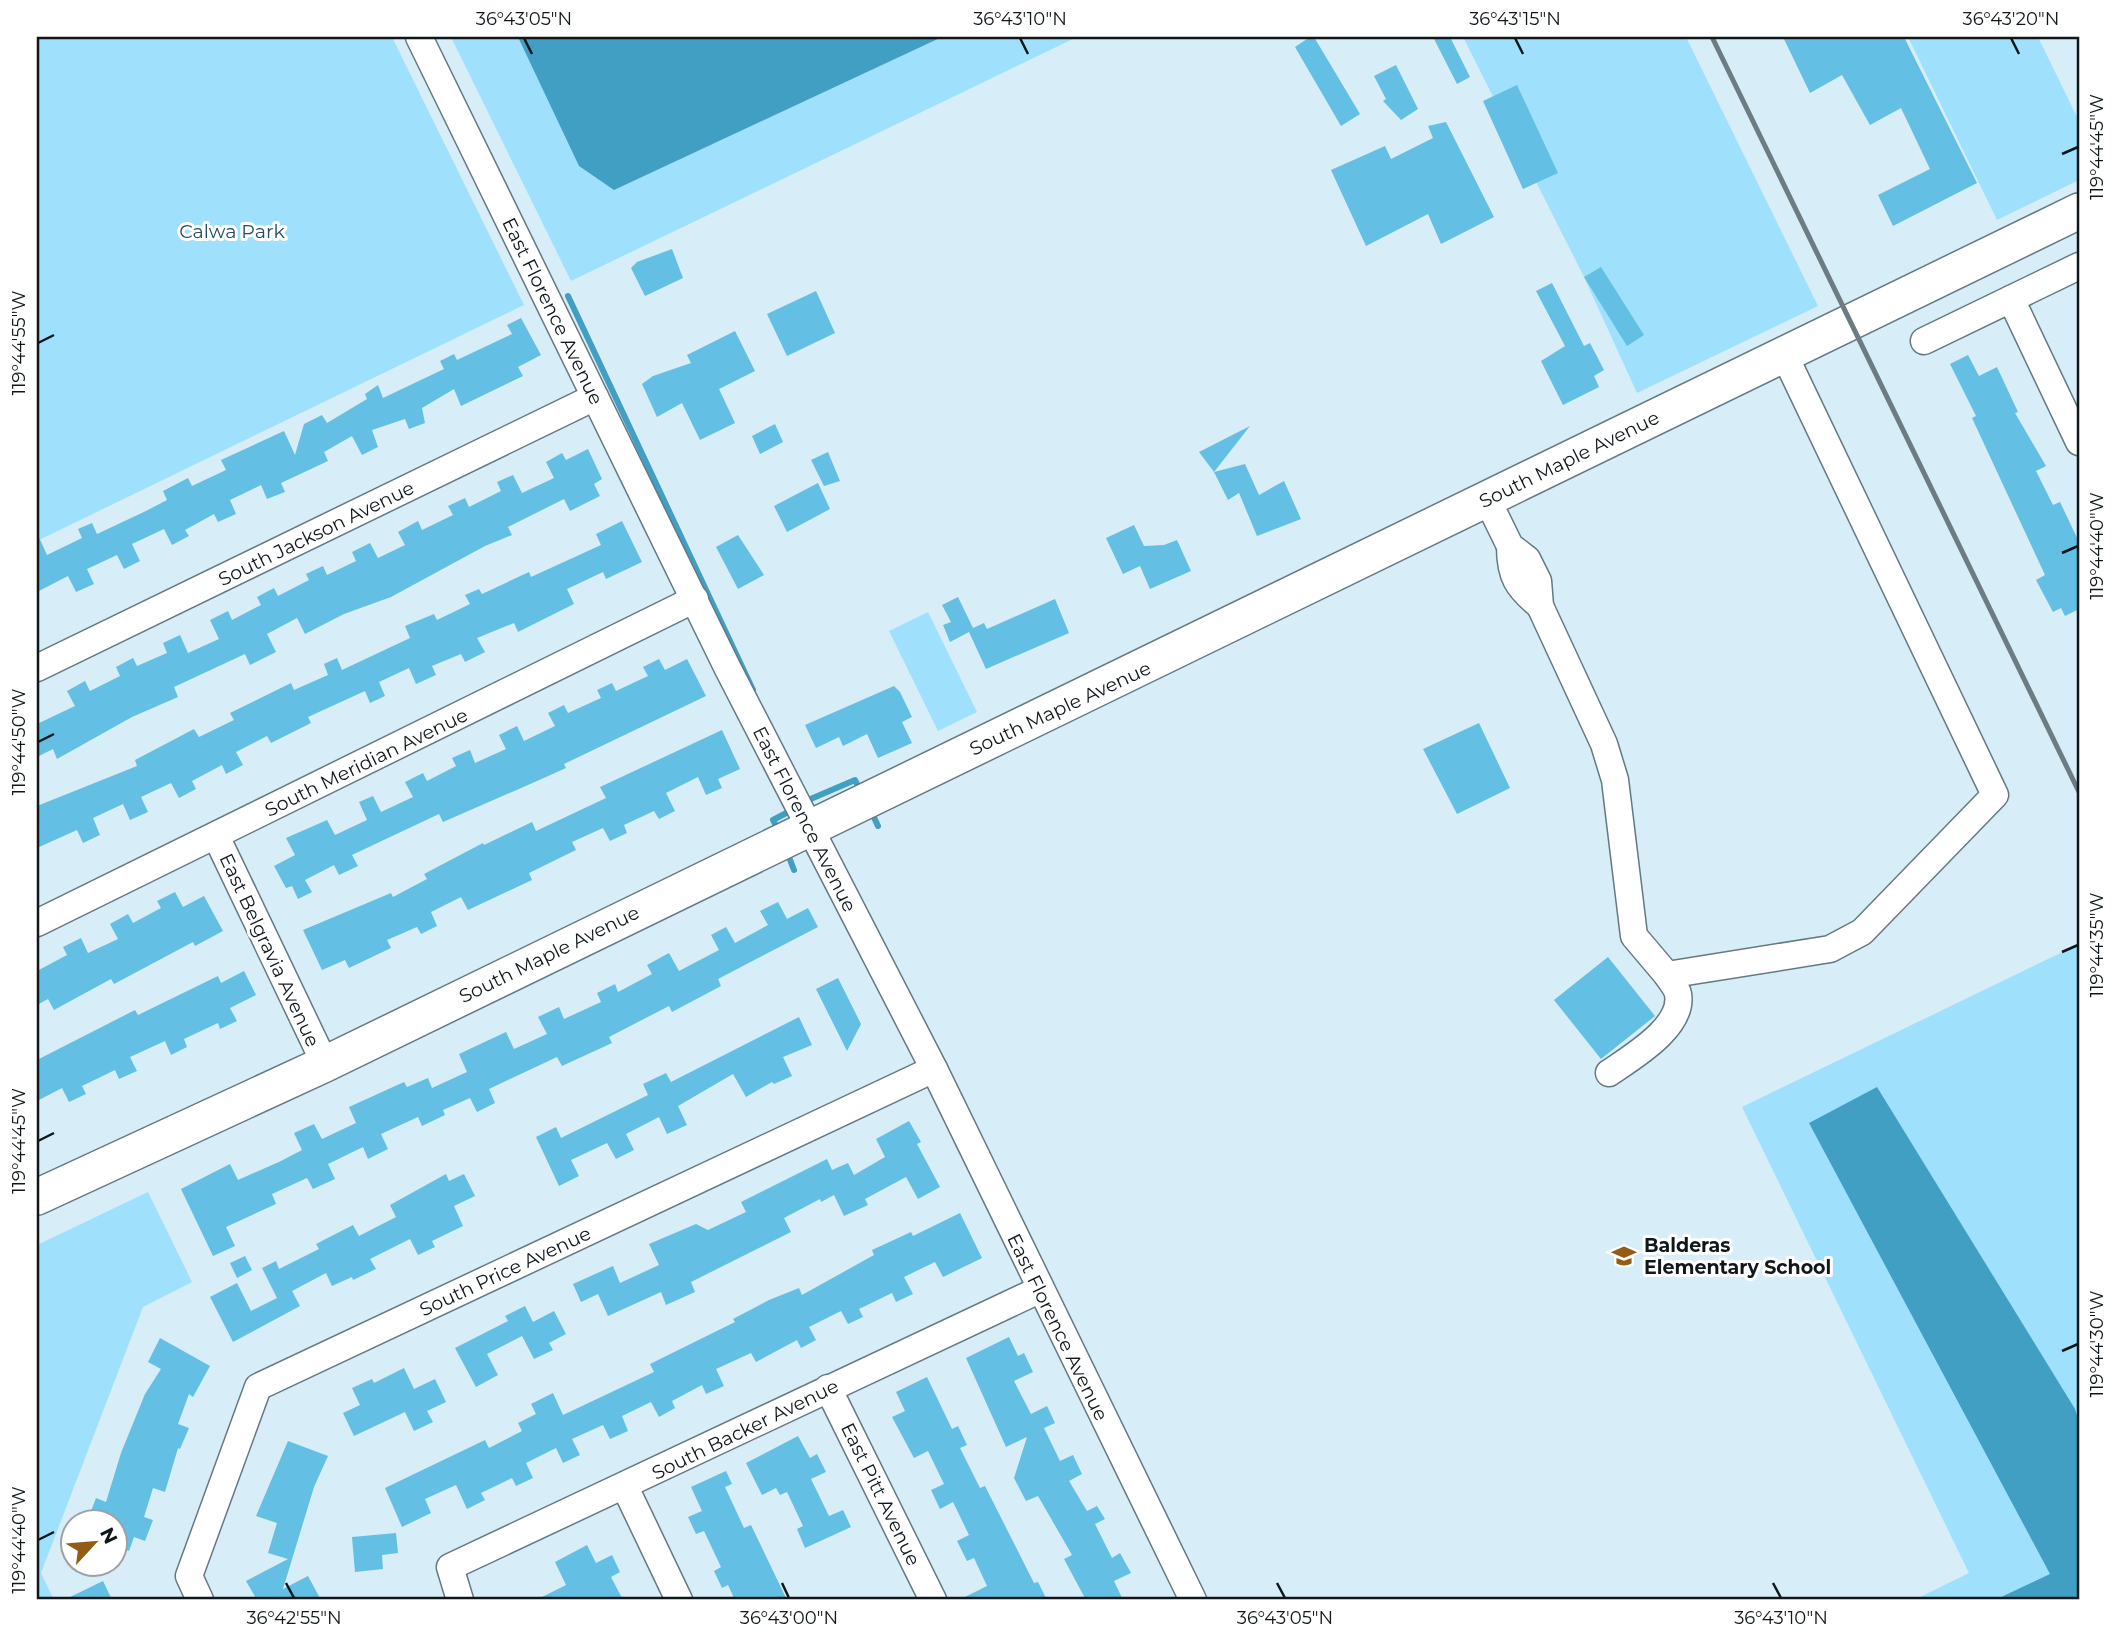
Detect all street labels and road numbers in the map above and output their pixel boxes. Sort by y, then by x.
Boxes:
street label: East Florence Avenue [497,214,608,408]
street label: South Maple Avenue [1475,406,1663,513]
street label: South Jackson Avenue [215,476,418,591]
street label: South Maple Avenue [966,656,1155,761]
street label: South Meridian Avenue [261,703,471,822]
street label: East Florence Avenue [748,723,861,916]
street label: East Belgravia Avenue [215,850,325,1051]
street label: South Maple Avenue [455,901,643,1008]
street label: South Price Avenue [416,1222,595,1321]
street label: East Florence Avenue [1002,1230,1113,1424]
street label: South Backer Avenue [648,1374,842,1485]
street label: East Pitt Avenue [836,1419,925,1569]

